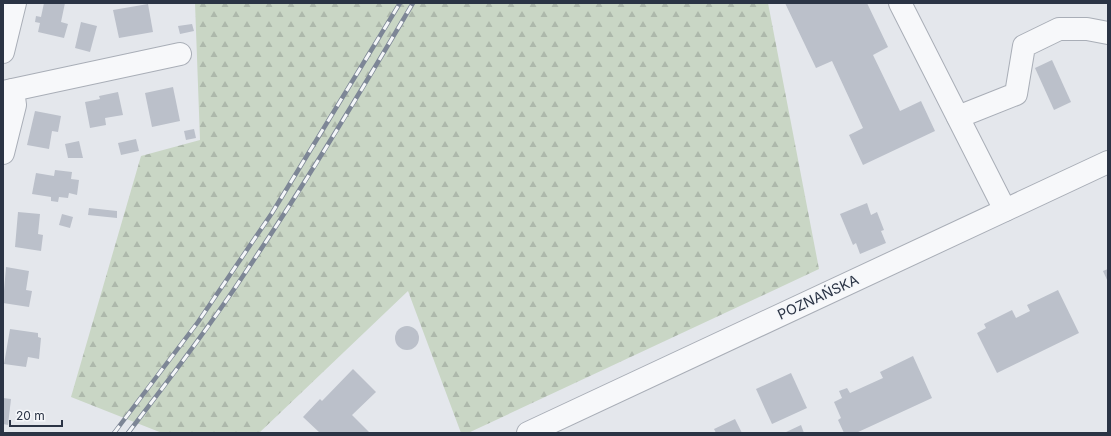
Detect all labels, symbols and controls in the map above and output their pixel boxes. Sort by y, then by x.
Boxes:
street label: POZNAŃSKA [775,270,861,323]
scale bar [10,402,62,428]
text: 20 m [16,408,45,423]

